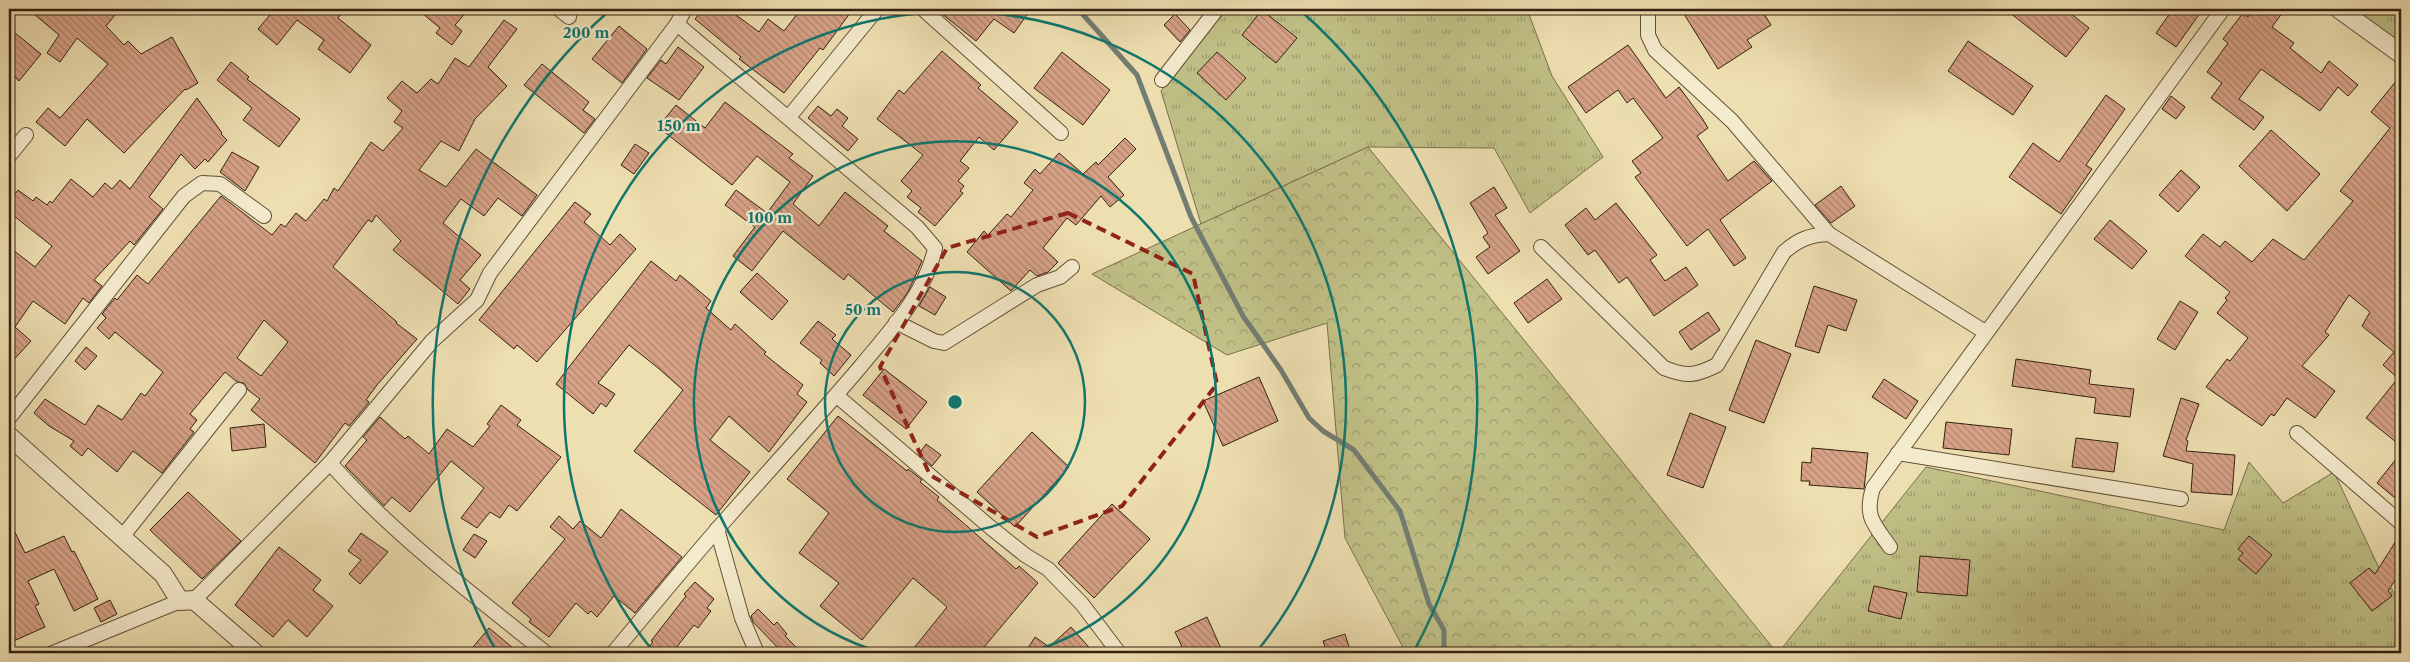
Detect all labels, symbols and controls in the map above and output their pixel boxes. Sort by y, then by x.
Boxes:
text: 200 m [563,23,609,42]
text: 150 m [657,116,701,135]
text: 100 m [748,208,792,227]
text: 50 m [845,300,881,319]
centre of rings [946,393,964,411]

